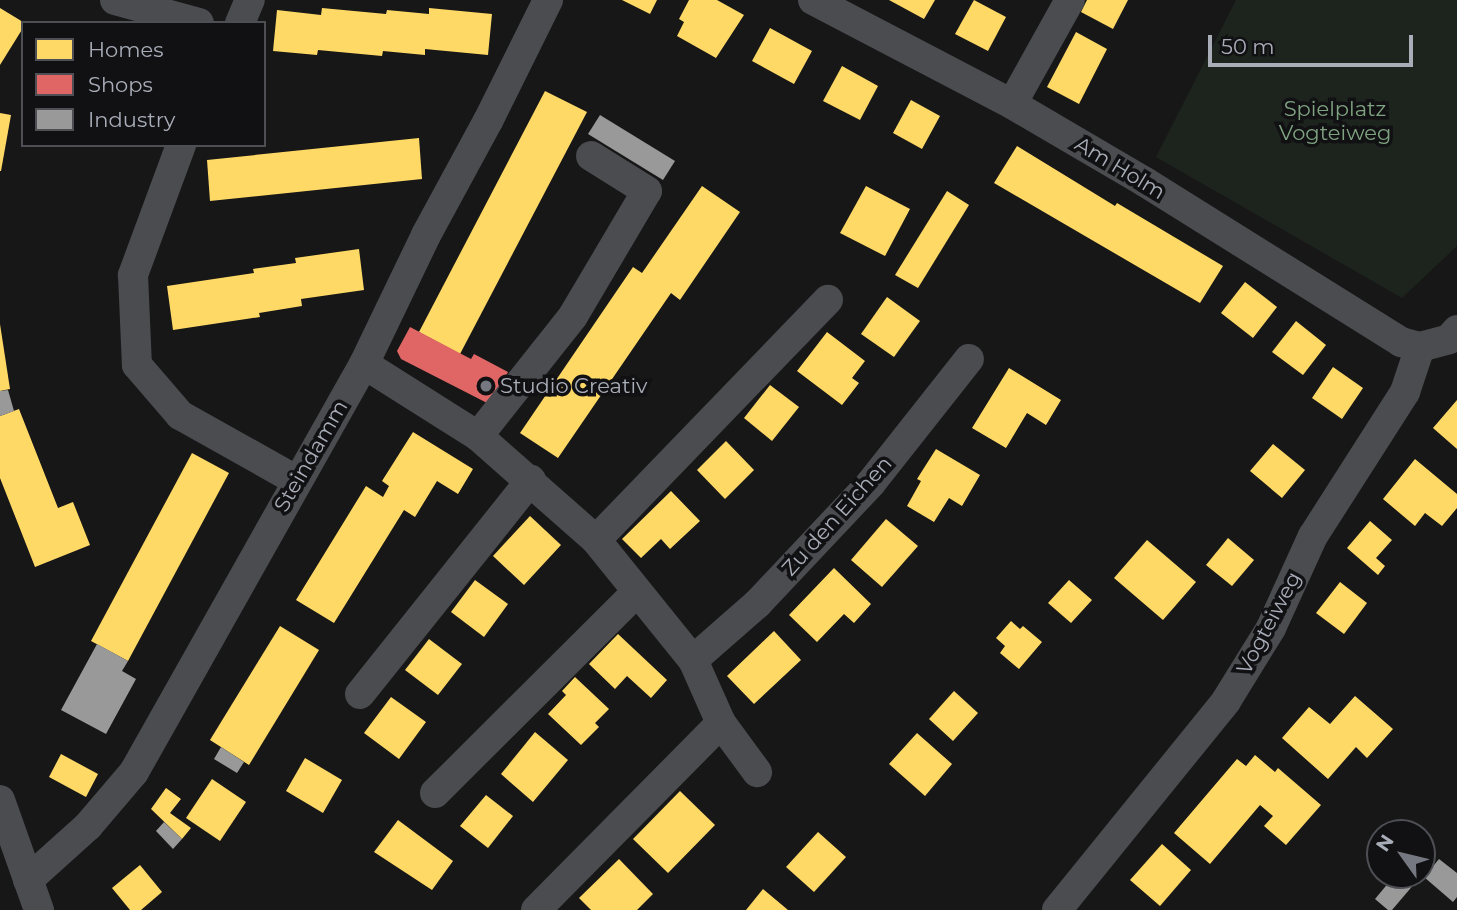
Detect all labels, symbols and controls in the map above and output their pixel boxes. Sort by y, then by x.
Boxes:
legend [21,21,266,147]
scale bar [1212,21,1417,65]
text: 50 m [1221,34,1275,59]
text: Homes [88,37,163,62]
text: Shops [88,72,153,97]
park label: Spielplatz Vogteiweg [1279,96,1391,146]
text: Industry [88,107,175,132]
street label: Am Holm [1070,131,1170,205]
place label: Studio Creativ [500,373,647,399]
marker: Studio Creativ [478,378,494,394]
street label: Steindamm [269,396,353,516]
street label: Zu den Eichen [777,451,897,581]
street label: Vogteiweg [1231,567,1307,679]
north arrow [1366,819,1436,889]
text: N [1371,830,1399,856]

